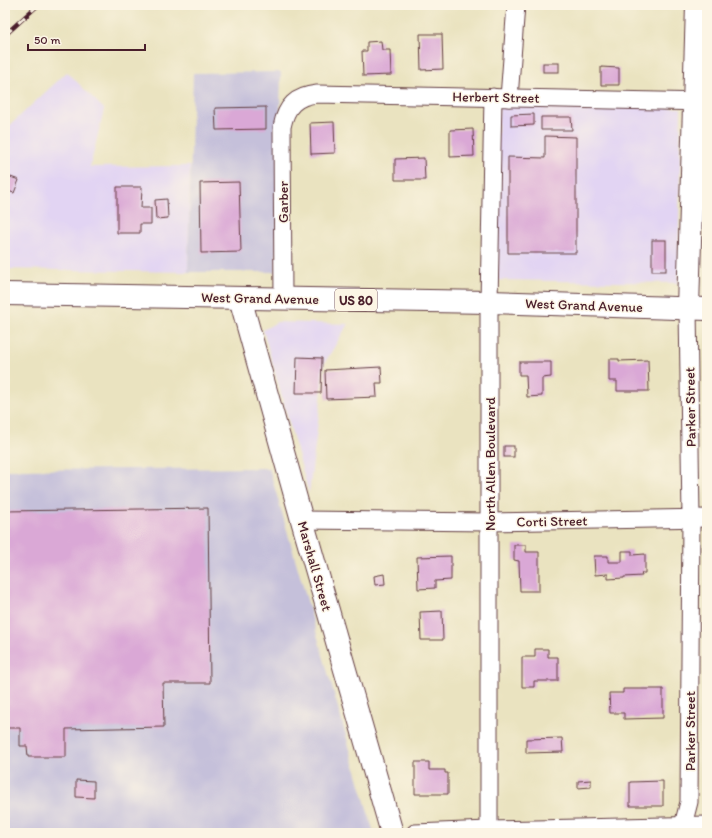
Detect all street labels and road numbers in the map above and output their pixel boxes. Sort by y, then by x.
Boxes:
street label: Herbert Street [452,88,540,107]
street label: Garber [275,181,292,223]
street label: West Grand Avenue [201,289,319,308]
road number: US 80 [335,289,377,311]
street label: West Grand Avenue [525,295,644,316]
street label: Parker Street [681,367,700,447]
street label: North Allen Boulevard [482,397,499,531]
street label: Corti Street [516,512,588,531]
street label: Marshall Street [294,519,335,613]
street label: Parker Street [682,691,699,771]

